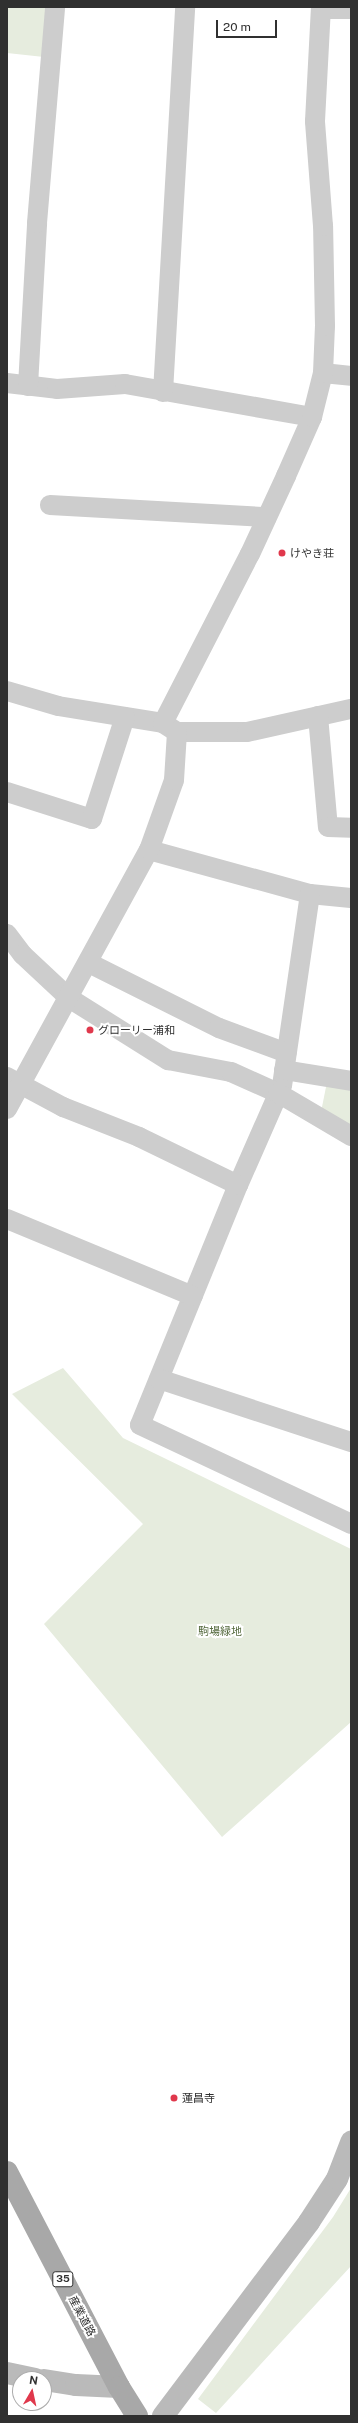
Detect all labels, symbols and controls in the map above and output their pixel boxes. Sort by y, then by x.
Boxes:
scale bar [218,12,279,38]
text: 20 m [223,20,251,34]
place label: けやき荘 [290,546,334,560]
marker: けやき荘 [277,548,287,558]
place label: グローリー浦和 [98,1023,175,1037]
marker: グローリー浦和 [85,1025,95,1035]
park label: 駒場緑地 [198,1624,242,1638]
place label: 蓮昌寺 [182,2091,215,2105]
marker: 蓮昌寺 [169,2093,179,2103]
road number: 35 [52,2271,74,2287]
street label: 産業道路 [66,2293,98,2339]
north arrow [12,2371,52,2411]
text: N [29,2374,39,2387]

